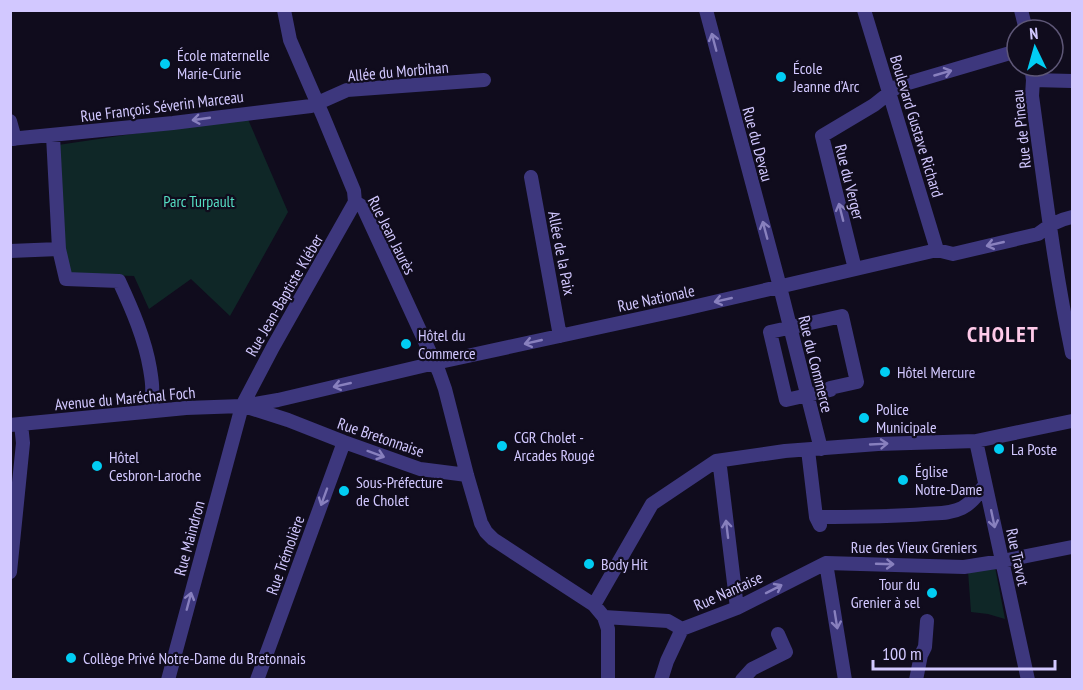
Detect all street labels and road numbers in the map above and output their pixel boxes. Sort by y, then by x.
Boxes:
street label: Boulevard Gustave Richard [886,52,948,200]
street label: Allée du Morbihan [347,57,449,85]
street label: Rue François Séverin Marceau [79,86,245,126]
street label: Rue de Pineau [1007,89,1035,169]
street label: Rue du Devau [738,105,778,183]
street label: Rue du Verger [831,142,869,222]
street label: Rue Jean Jaurès [364,192,420,278]
street label: Allée de la Paix [544,209,580,297]
street label: Rue Jean-Baptiste Kléber [241,230,327,360]
street label: Rue Nationale [616,280,696,316]
street label: Rue du Commerce [794,313,838,415]
street label: Avenue du Maréchal Foch [54,382,196,414]
street label: Rue Bretonnaise [335,413,427,461]
street label: Rue Maindron [169,498,209,578]
street label: Rue Trémolière [261,513,309,597]
street label: Rue Travot [1002,526,1034,588]
street label: Rue des Vieux Greniers [851,537,977,557]
street label: Rue Nantaise [691,567,765,615]

